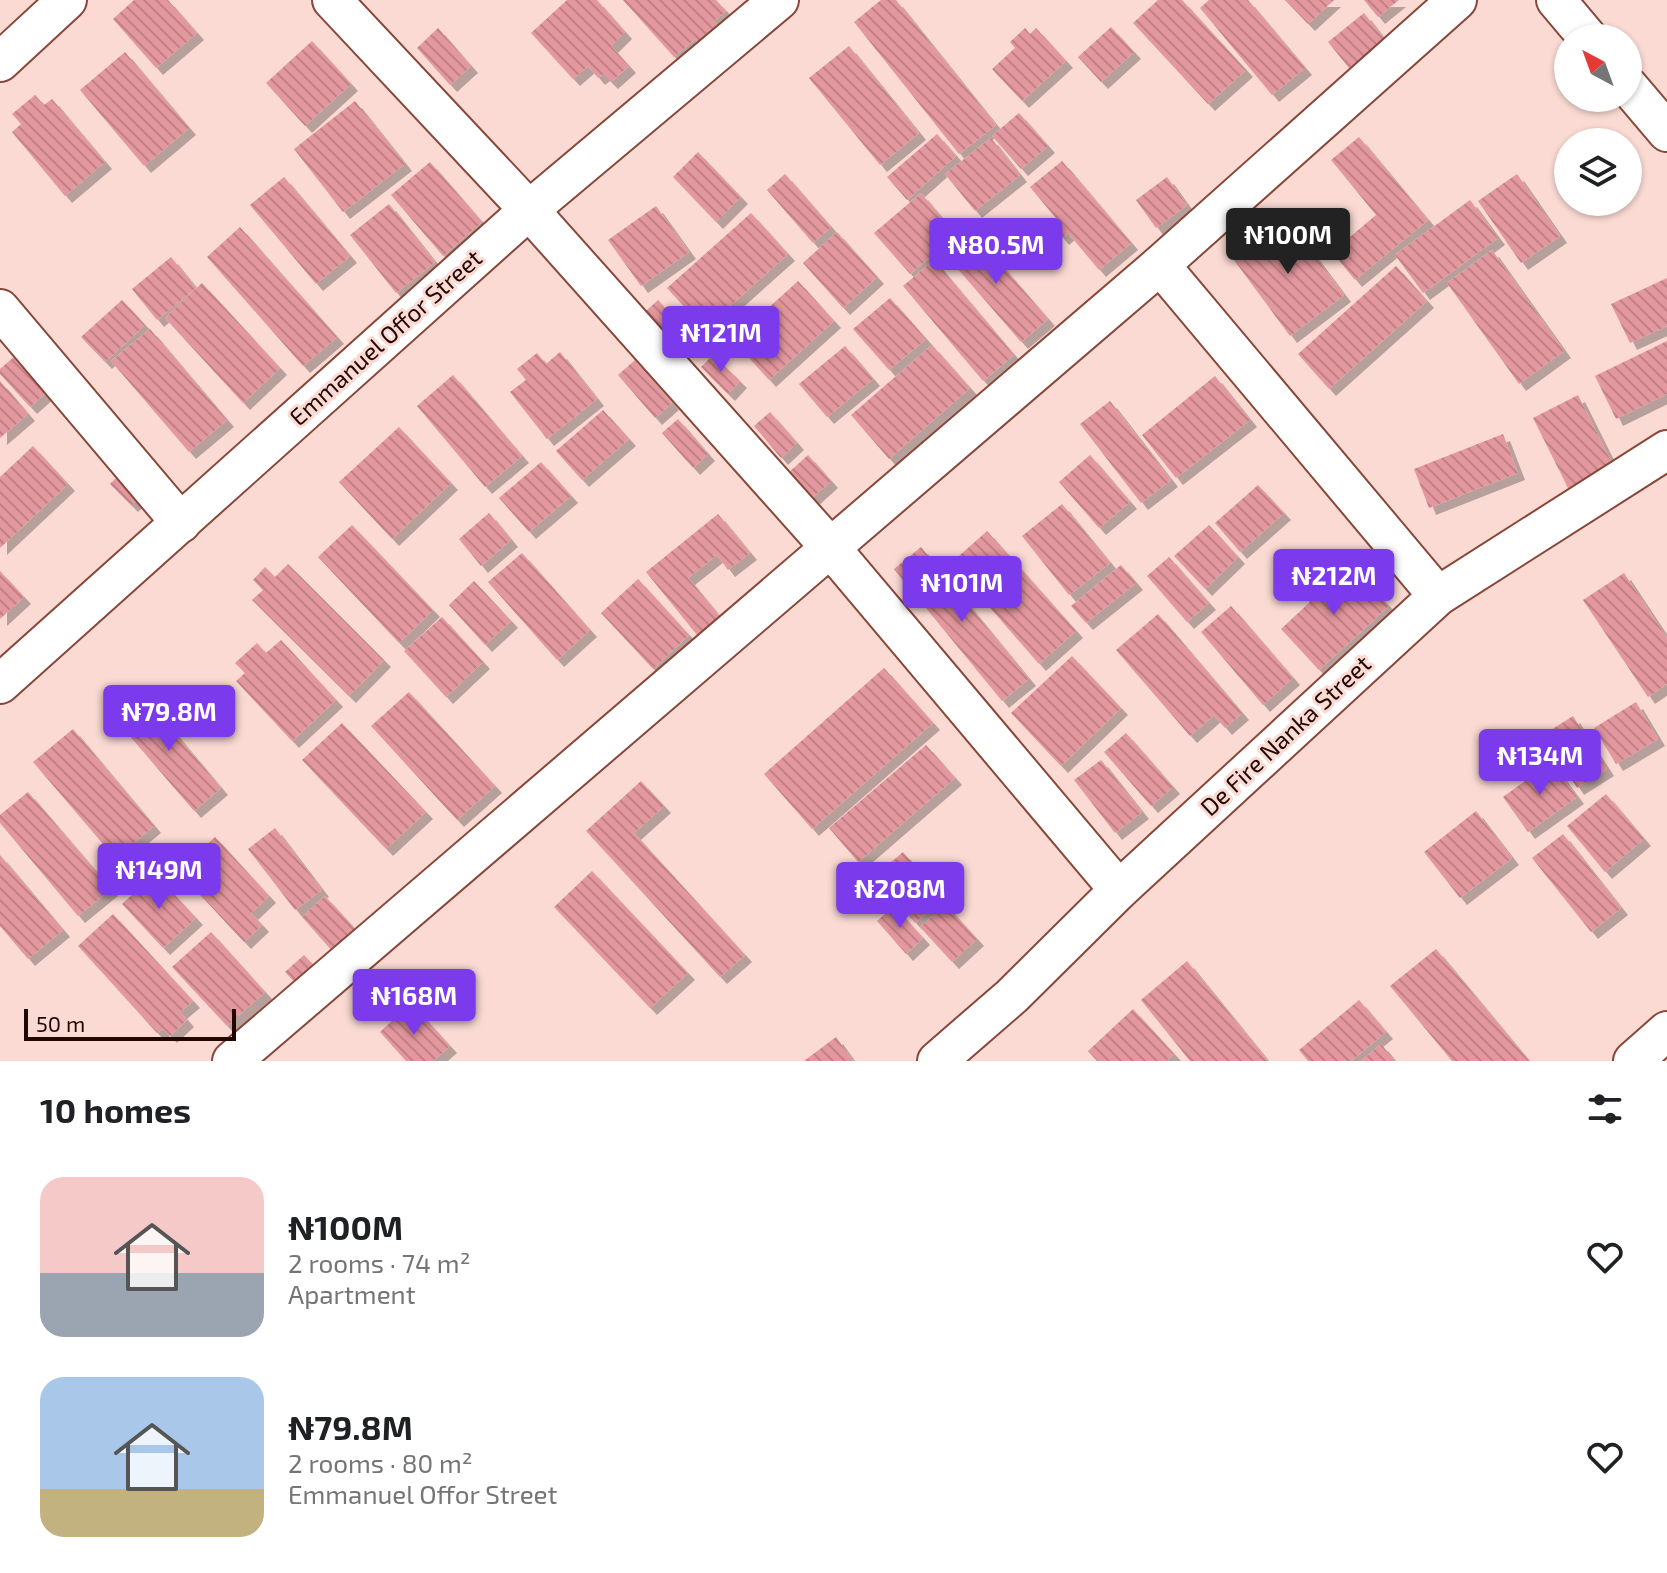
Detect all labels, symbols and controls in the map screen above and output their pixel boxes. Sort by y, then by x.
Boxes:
north arrow [1554,24,1642,112]
map controls [1554,24,1642,216]
button: layers [1554,128,1642,216]
pin: ₦100M [1232,208,1344,276]
pin: ₦80.5M [931,218,1061,286]
text: ₦100M [1244,218,1332,249]
text: ₦80.5M [947,228,1045,259]
street label: Emmanuel Offor Street [283,243,487,431]
pin: ₦121M [665,306,777,374]
text: ₦121M [680,316,762,347]
pin: ₦212M [1278,549,1390,617]
pin: ₦101M [906,556,1018,624]
text: ₦212M [1291,559,1377,590]
text: ₦101M [921,566,1003,597]
street label: De Fire Nanka Street [1194,649,1376,821]
pin: ₦79.8M [104,685,234,753]
text: ₦79.8M [121,695,217,726]
pin: ₦134M [1484,729,1596,797]
text: ₦134M [1497,739,1583,770]
pin: ₦149M [103,843,215,911]
text: ₦149M [115,853,203,884]
pin: ₦208M [844,862,956,930]
text: ₦208M [854,872,946,903]
pin: ₦168M [358,969,470,1037]
text: ₦168M [371,979,457,1010]
scale bar [24,1005,236,1041]
text: 50 m [36,1010,85,1036]
icon: filters [1583,1087,1627,1131]
text: 10 homes [40,1089,191,1130]
text: ₦100M [288,1206,403,1247]
icon: home [104,1209,200,1305]
icon: heart [1583,1235,1627,1279]
text: 2 rooms · 74 m² [288,1247,470,1278]
text: Apartment [288,1278,416,1309]
text: ₦79.8M [288,1406,413,1447]
icon: home [104,1409,200,1505]
icon: heart [1583,1435,1627,1479]
text: 2 rooms · 80 m² [288,1447,473,1478]
text: Emmanuel Offor Street [288,1478,558,1509]

